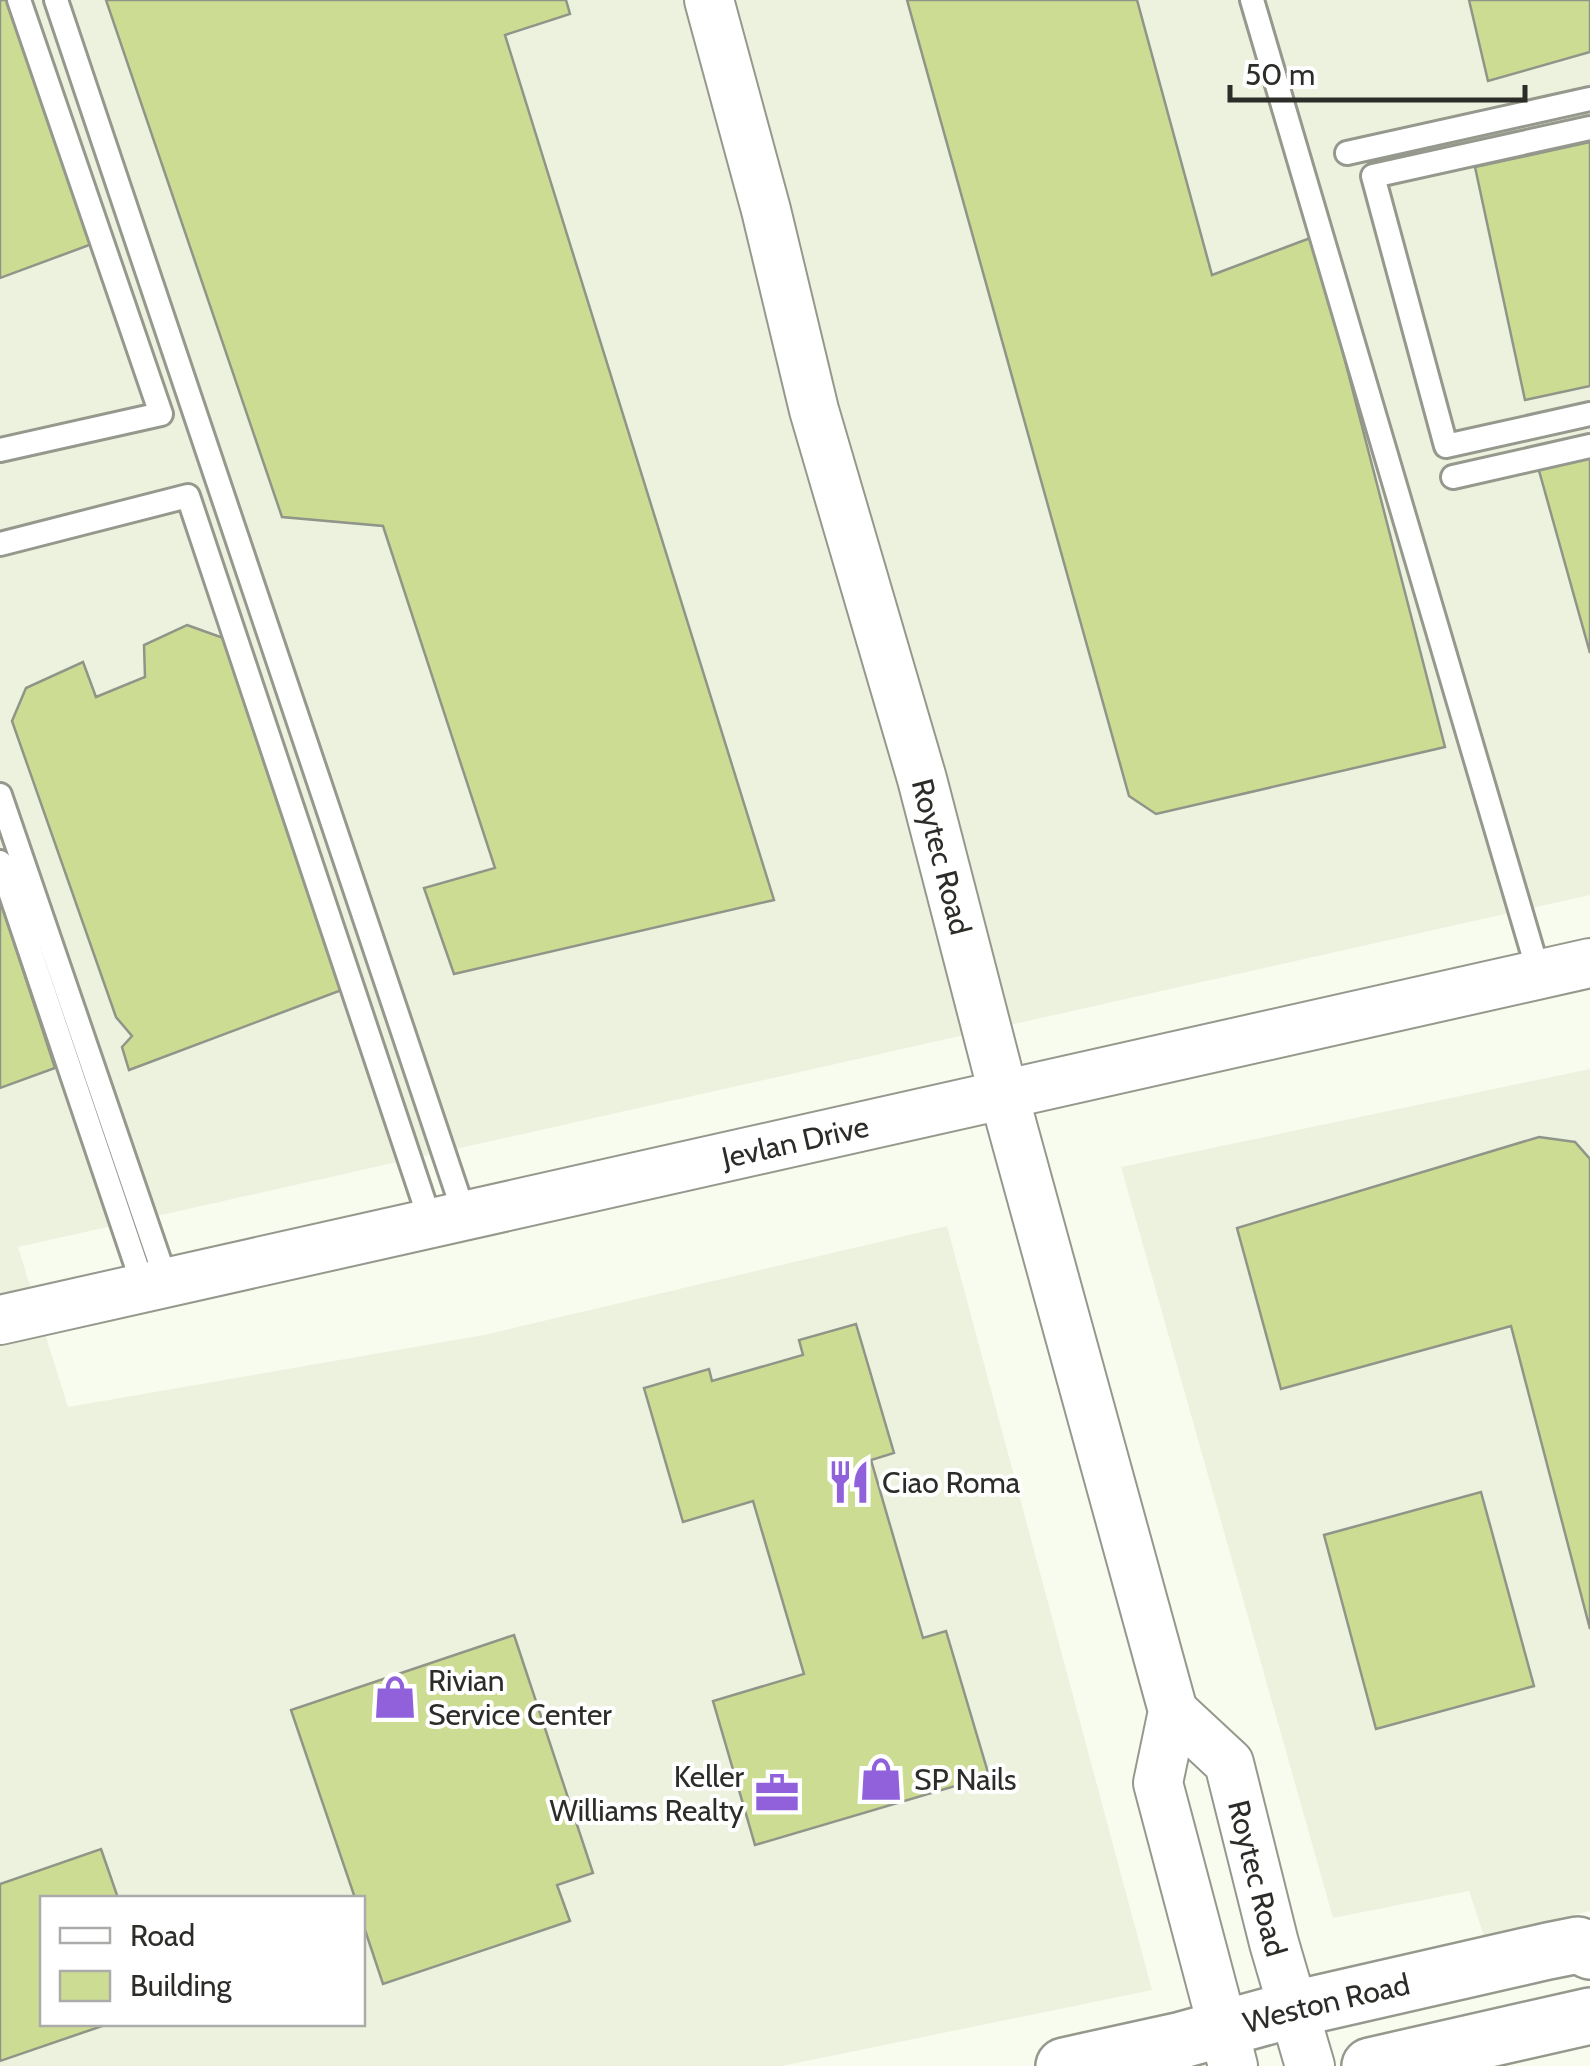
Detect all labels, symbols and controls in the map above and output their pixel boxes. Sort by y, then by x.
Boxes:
scale bar [1230,40,1525,102]
text: 50 m [1245,56,1315,93]
street label: Roytec Road [904,775,980,939]
street label: Jevlan Drive [717,1107,872,1176]
restaurant icon: Ciao Roma [825,1458,873,1506]
place label: Ciao Roma [882,1464,1021,1501]
place label: Rivian Service Center [428,1662,612,1733]
shop icon: Rivian Service Center [371,1673,419,1721]
shop icon: SP Nails [857,1755,905,1803]
place label: Keller Williams Realty [550,1758,745,1829]
place label: SP Nails [914,1761,1017,1798]
office icon: Keller Williams Realty [753,1769,801,1817]
street label: Roytec Road [1220,1796,1295,1961]
legend [40,1896,365,2026]
text: Road [130,1917,195,1954]
street label: Weston Road [1239,1965,1413,2041]
text: Building [130,1967,233,2004]

